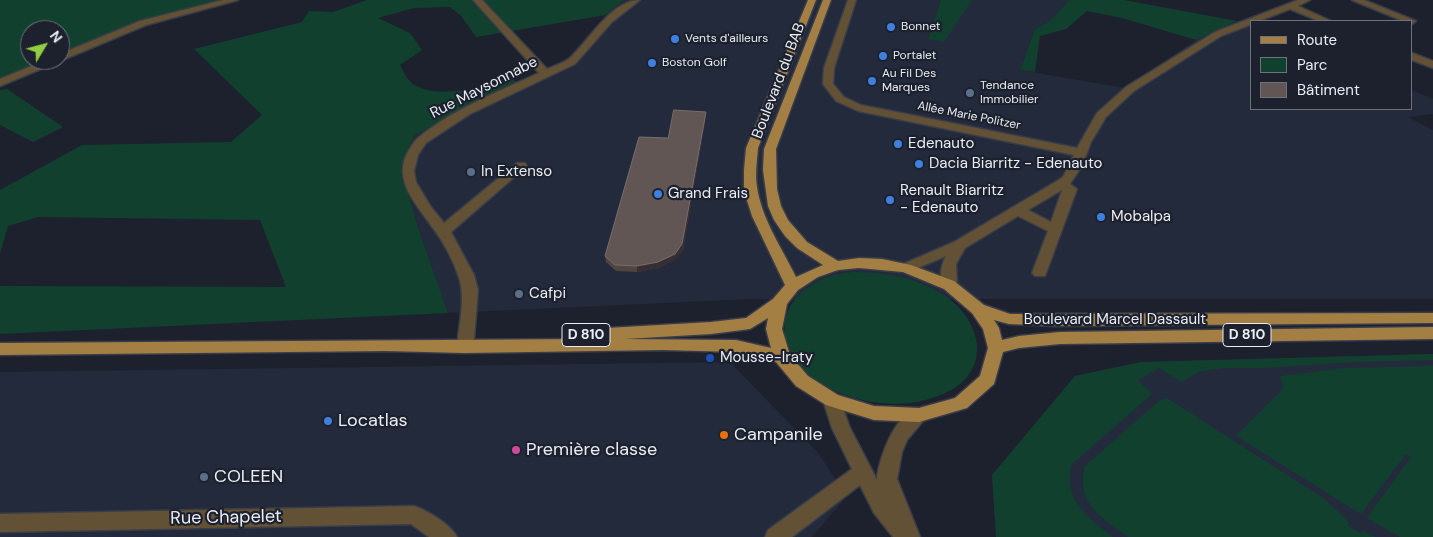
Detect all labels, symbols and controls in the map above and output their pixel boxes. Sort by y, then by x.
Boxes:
north arrow [20,20,70,70]
place label: Bonnet [901,20,940,34]
legend [1250,20,1413,110]
street label: Boulevard du BAB [749,21,809,141]
marker: Bonnet [885,21,897,33]
text: N [46,27,66,46]
text: Route [1297,30,1337,50]
place label: Vents d'ailleurs [685,32,768,46]
marker: Vents d'ailleurs [669,33,681,45]
place label: Portalet [893,49,936,63]
marker: Portalet [877,50,889,62]
street label: Rue Maysonnabe [427,53,541,123]
text: Parc [1297,55,1327,75]
place label: Boston Golf [662,56,727,70]
marker: Boston Golf [646,57,658,69]
place label: Au Fil Des Marques [882,67,936,95]
marker: Au Fil Des Marques [866,75,878,87]
place label: Tendance Immobilier [980,79,1039,107]
text: Bâtiment [1297,80,1360,100]
marker: Tendance Immobilier [964,87,976,99]
street label: Allée Marie Politzer [916,99,1022,133]
place label: Edenauto [908,135,974,153]
marker: Edenauto [892,138,904,150]
place label: Dacia Biarritz - Edenauto [929,155,1102,173]
marker: Dacia Biarritz - Edenauto [913,158,925,170]
place label: In Extenso [481,163,552,181]
marker: In Extenso [465,166,477,178]
place label: Renault Biarritz - Edenauto [900,182,1004,217]
place label: Grand Frais [668,185,748,203]
marker: Grand Frais [652,188,664,200]
marker: Renault Biarritz - Edenauto [884,194,896,206]
place label: Mobalpa [1111,208,1171,226]
marker: Mobalpa [1095,211,1107,223]
place label: Cafpi [529,285,566,303]
marker: Cafpi [513,288,525,300]
street label: Boulevard Marcel Dassault [1024,311,1206,329]
road number: D 810 [562,324,610,346]
road number: D 810 [1223,324,1271,346]
place label: Mousse-Iraty [720,349,813,367]
marker: Mousse-Iraty [704,352,716,364]
place label: Locatlas [338,410,408,432]
marker: Locatlas [322,415,334,427]
place label: Campanile [734,424,823,446]
marker: Campanile [718,429,730,441]
place label: Première classe [526,439,657,461]
marker: Première classe [510,444,522,456]
place label: COLEEN [214,466,283,488]
marker: COLEEN [198,471,210,483]
street label: Rue Chapelet [170,506,282,530]

